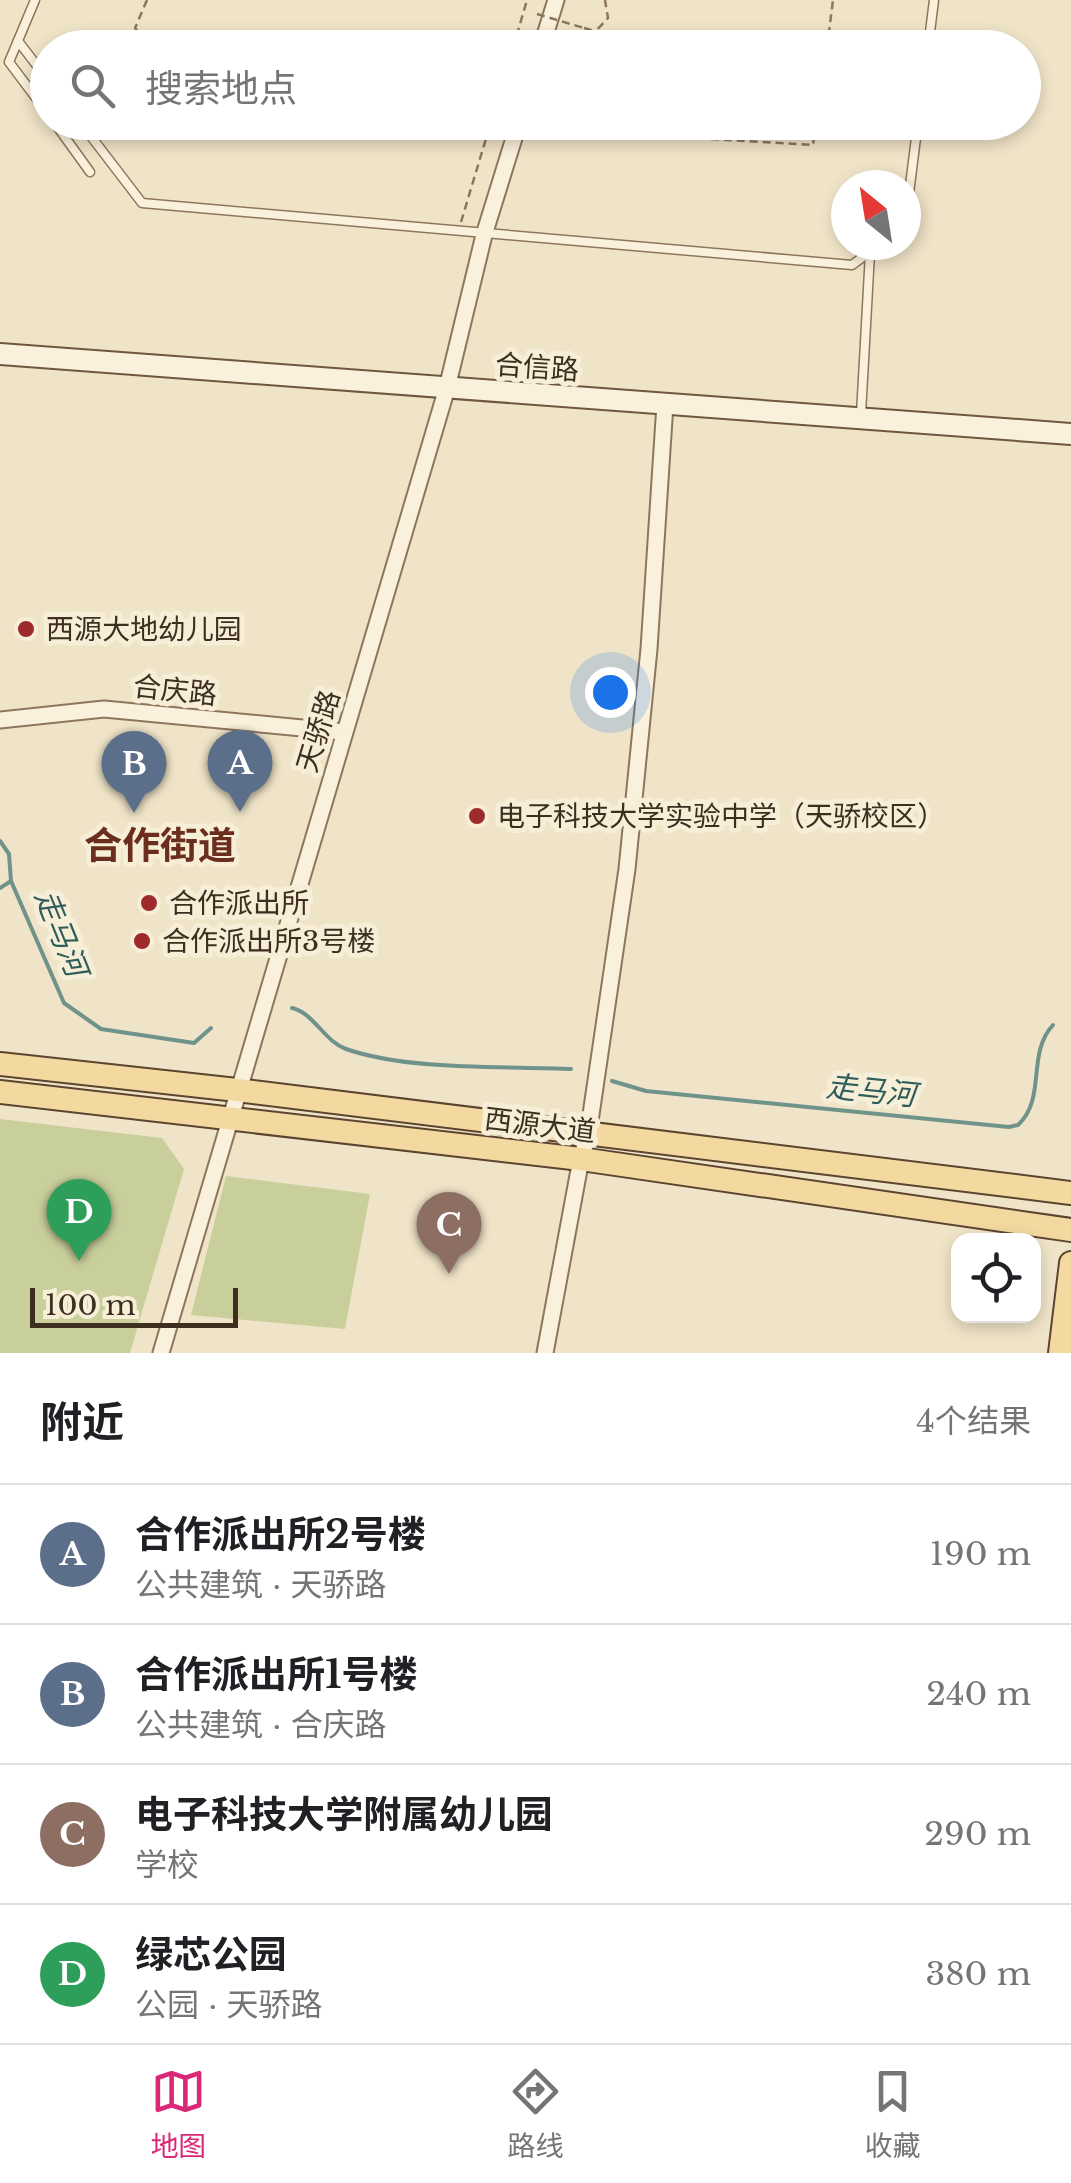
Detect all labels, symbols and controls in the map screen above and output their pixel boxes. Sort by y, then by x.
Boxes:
search box [30,30,1041,140]
icon: search [65,58,120,113]
text: 搜索地点 [145,65,297,112]
north arrow [831,170,921,260]
street label: 合信路 [494,347,580,388]
place label: 西源大地幼儿园 [46,612,242,647]
marker: 西源大地幼儿园 [15,618,37,640]
your location [585,667,636,718]
street label: 合庆路 [131,669,219,712]
street label: 天骄路 [289,686,347,776]
pin: B [102,730,166,813]
pin: A [208,730,272,812]
place label: 电子科技大学实验中学（天骄校区） [497,799,945,834]
marker: 电子科技大学实验中学（天骄校区） [466,805,488,827]
district label: 合作街道 [84,822,236,869]
water label: 走马河 [27,884,97,986]
place label: 合作派出所 [169,886,309,921]
marker: 合作派出所 [138,892,160,914]
place label: 合作派出所3号楼 [162,924,375,959]
marker: 合作派出所3号楼 [131,930,153,952]
water label: 走马河 [824,1067,923,1114]
street label: 西源大道 [482,1101,598,1150]
pin: D [46,1178,112,1261]
pin: C [416,1192,482,1274]
map controls [951,1233,1041,1323]
button: locate [951,1233,1041,1323]
scale bar [30,1283,238,1328]
text: 100 m [45,1288,136,1323]
text: 附近 [40,1396,124,1448]
text: 4个结果 [916,1401,1031,1441]
text: 合作派出所2号楼 [135,1511,426,1558]
text: A [60,1534,85,1574]
text: 190 m [930,1534,1031,1574]
text: 公共建筑 · 天骄路 [135,1565,387,1605]
text: 合作派出所1号楼 [135,1651,418,1698]
text: B [60,1674,85,1714]
text: 240 m [926,1674,1031,1714]
text: 公共建筑 · 合庆路 [135,1705,387,1745]
text: 电子科技大学附属幼儿园 [135,1791,553,1838]
text: C [59,1814,86,1854]
text: 290 m [924,1814,1031,1854]
text: 学校 [135,1845,199,1885]
text: 绿芯公园 [135,1931,287,1978]
text: D [58,1954,87,1994]
text: 380 m [926,1954,1031,1994]
text: 公园 · 天骄路 [135,1985,323,2025]
tab: 地图 [150,2064,207,2164]
tab: 路线 [507,2064,564,2164]
tab: 收藏 [864,2064,921,2164]

